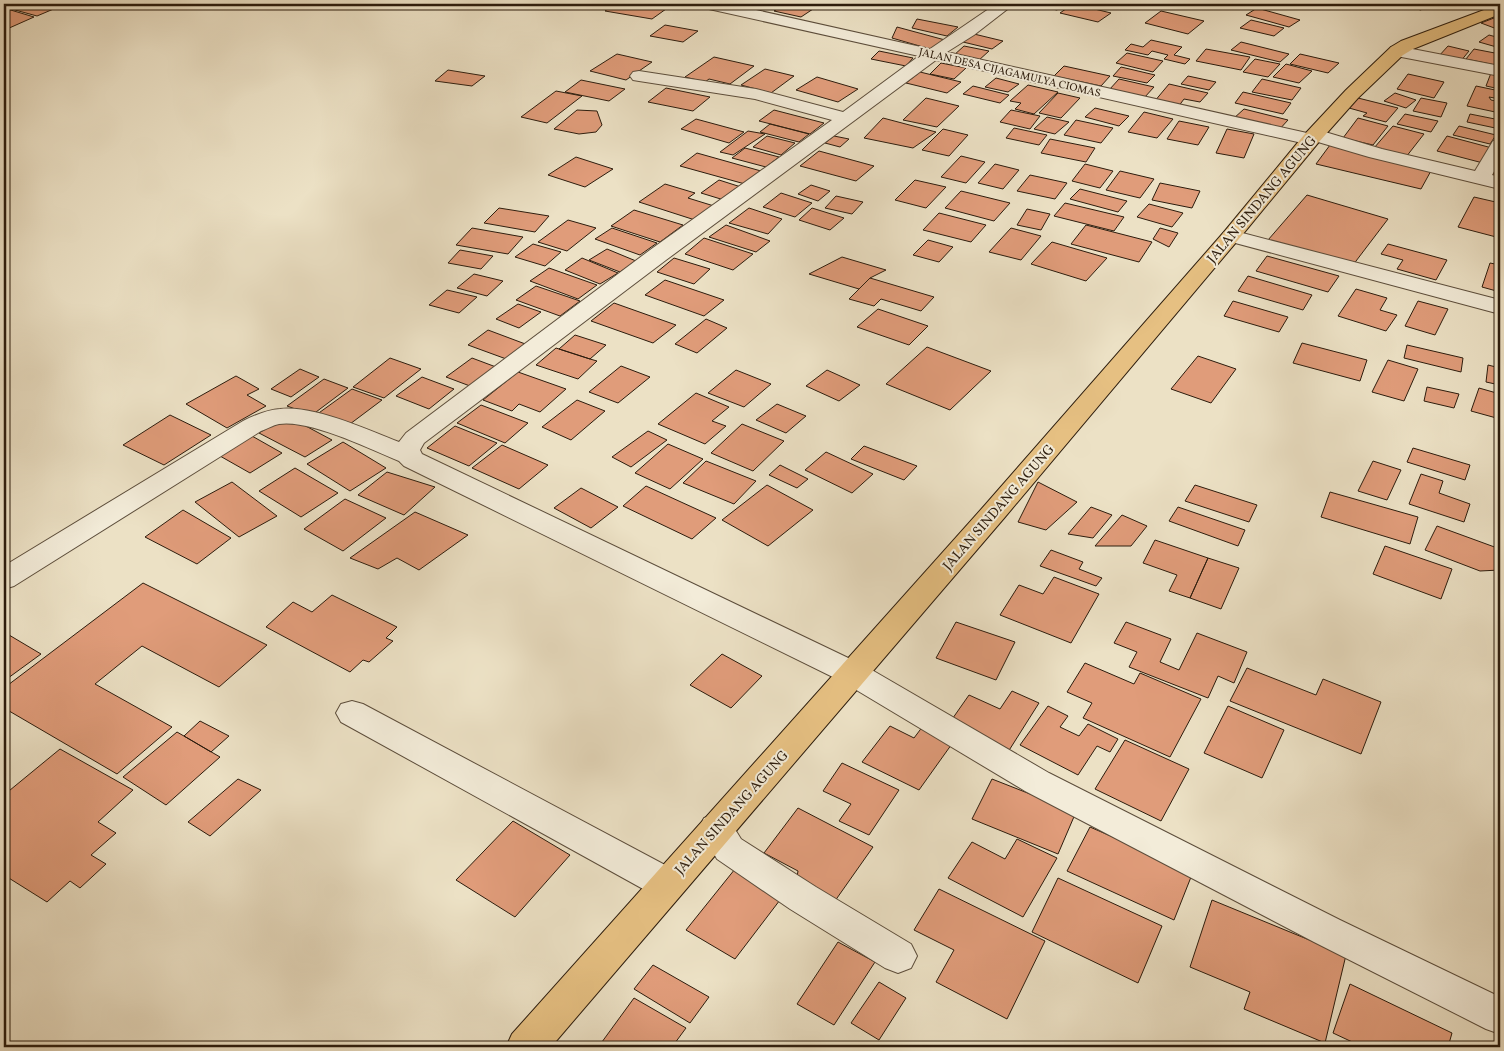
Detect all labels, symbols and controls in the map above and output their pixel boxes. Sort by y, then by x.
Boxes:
street label: JALAN DESA CIJAGAMULYA CIOMAS [917,45,1102,102]
street label: JALAN SINDANG AGUNG [1203,132,1321,268]
street label: JALAN SINDANG AGUNG [939,441,1059,575]
street label: JALAN SINDANG AGUNG [671,747,793,879]

